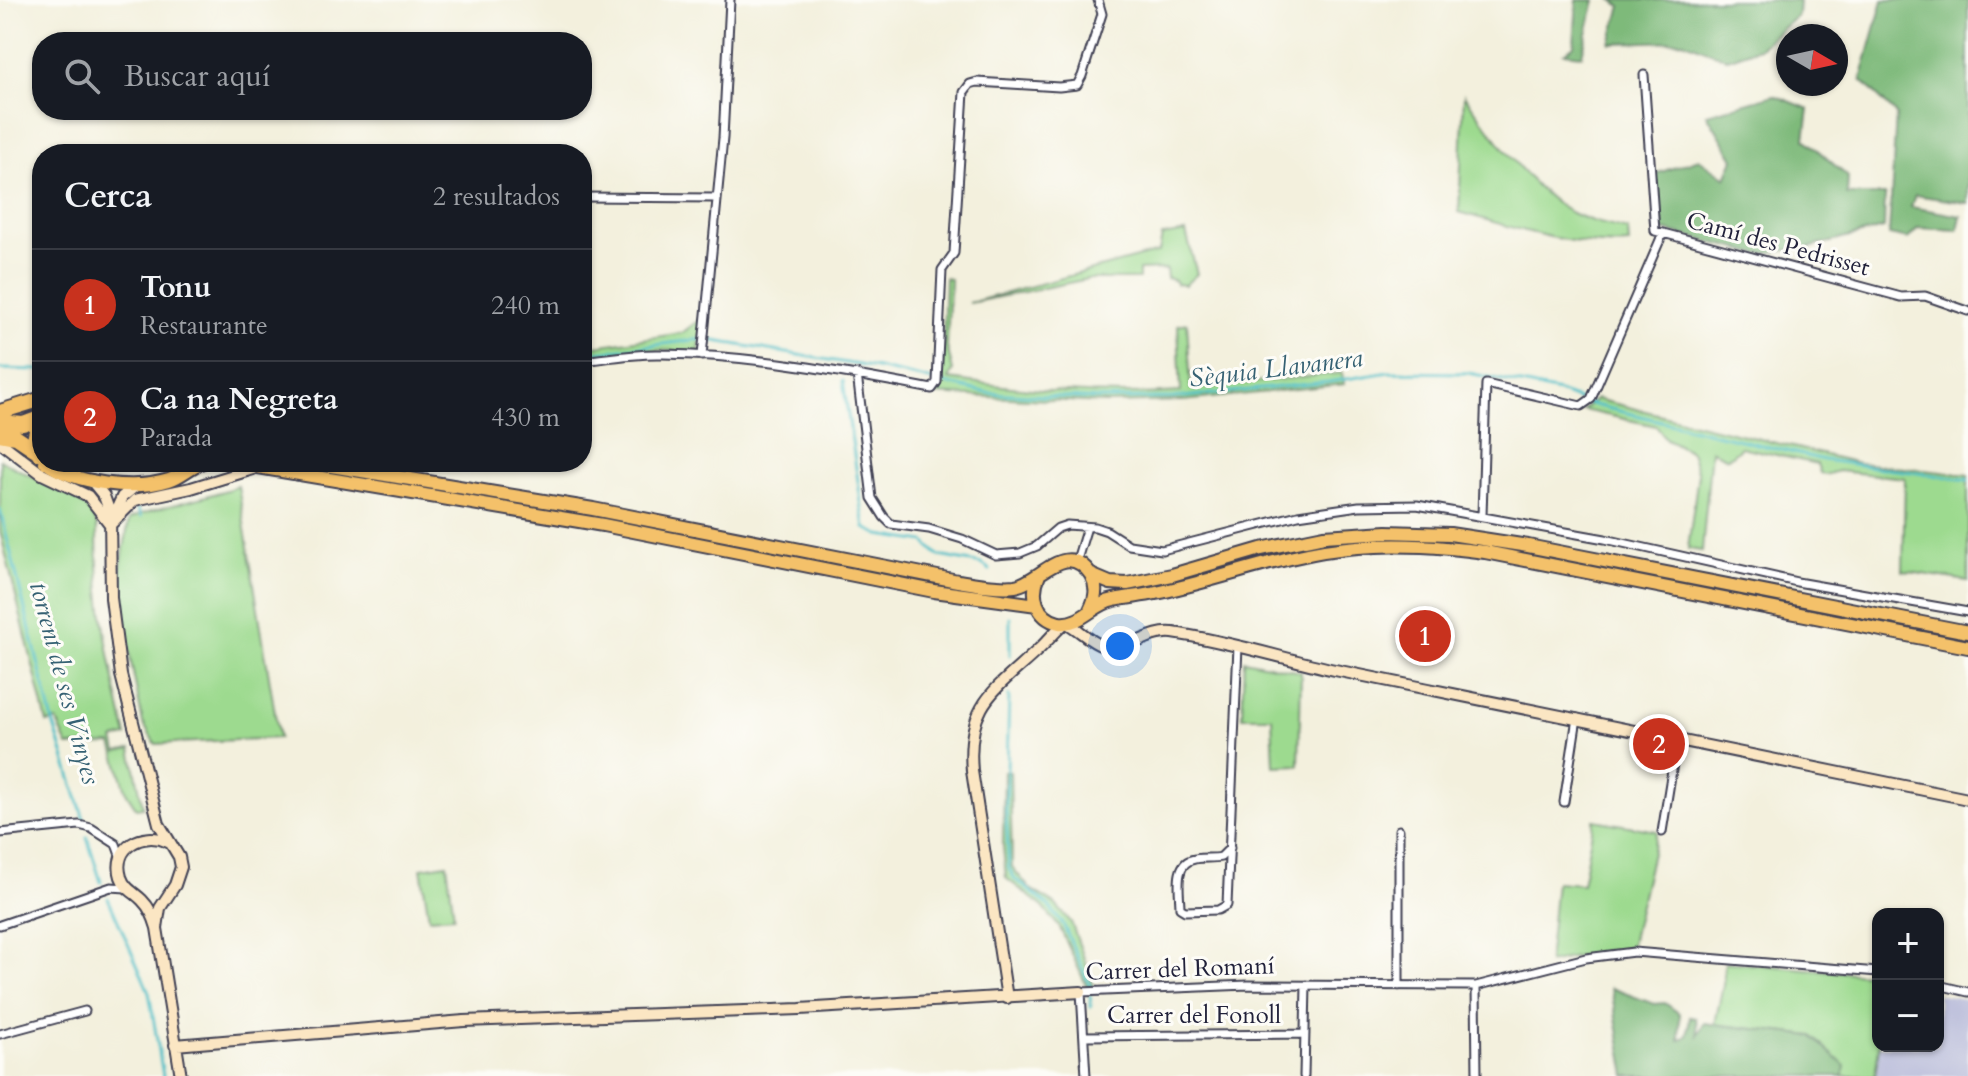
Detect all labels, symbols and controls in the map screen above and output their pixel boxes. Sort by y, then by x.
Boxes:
north arrow [1776,24,1848,96]
search box [32,32,592,120]
icon: search [60,54,104,98]
text: Buscar aquí [124,56,270,97]
text: Cerca [64,173,152,219]
text: 2 resultados [433,179,560,214]
street label: Camí des Pedrisset [1683,204,1874,284]
text: Tonu [140,267,211,308]
text: 1 [83,288,97,323]
text: 240 m [491,288,560,323]
text: Restaurante [140,308,268,343]
water label: Sèquia Llavanera [1187,340,1365,396]
text: Ca na Negreta [140,379,338,420]
text: 2 [83,400,97,435]
text: 430 m [491,400,560,435]
text: Parada [140,420,212,455]
water label: torrent de ses Vinyes [21,578,109,789]
pin: 1 [1399,606,1451,666]
your location [1100,626,1140,666]
pin: 2 [1633,714,1685,774]
map controls [1872,908,1944,1052]
button: + [1872,908,1944,980]
street label: Carrer del Romaní [1085,949,1275,989]
button: − [1872,980,1944,1052]
street label: Carrer del Fonoll [1107,999,1281,1032]

